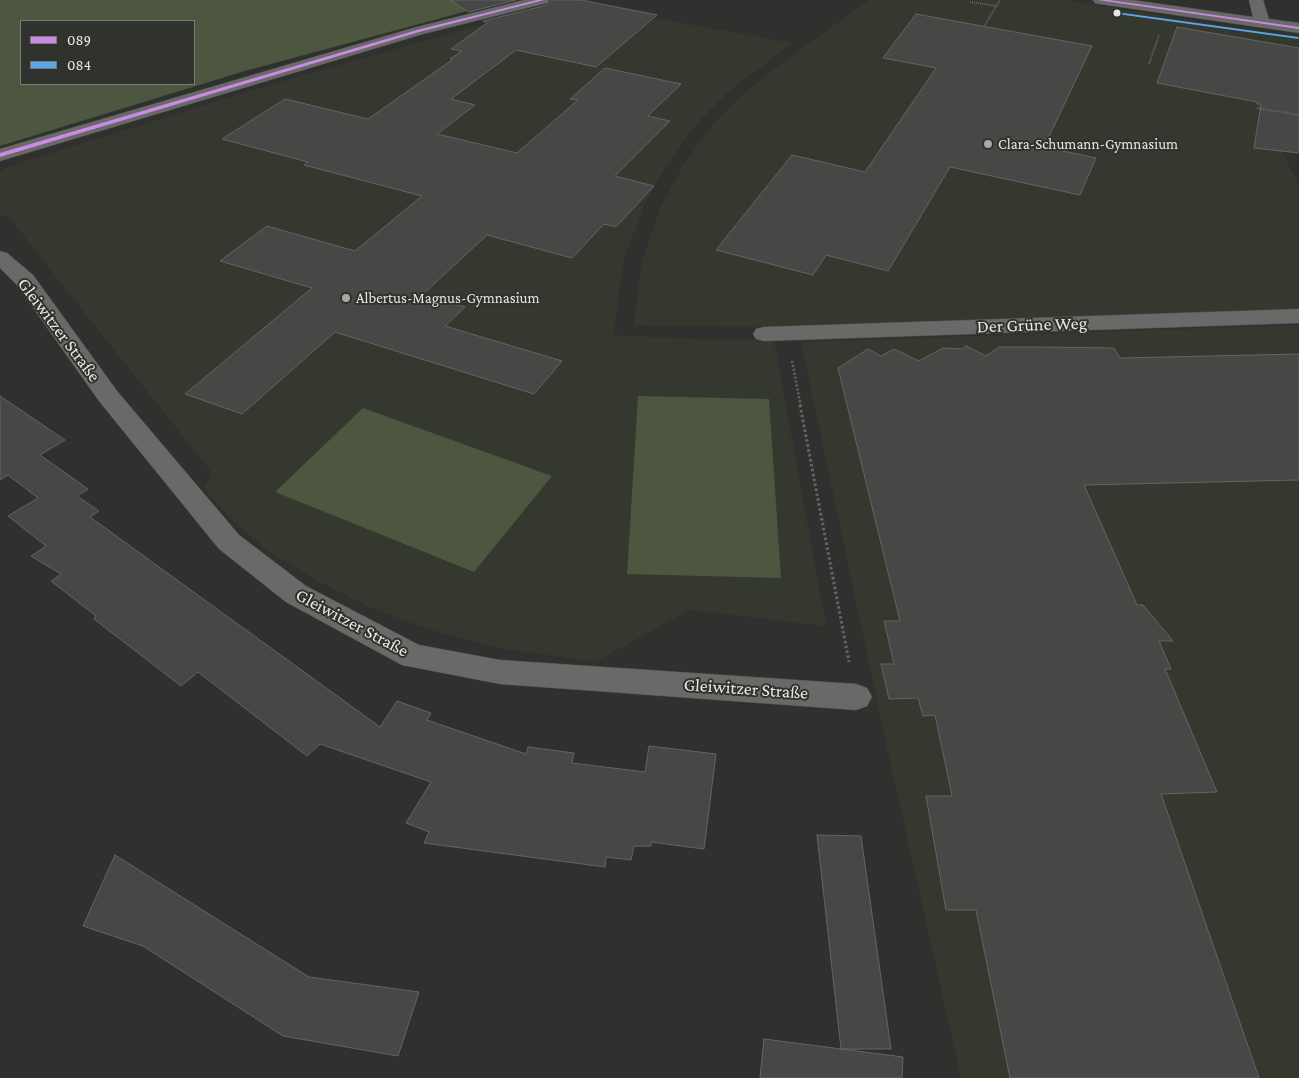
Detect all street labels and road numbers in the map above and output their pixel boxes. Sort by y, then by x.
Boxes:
street label: Gleiwitzer Straße [13,274,105,386]
street label: Der Grüne Weg [976,312,1088,338]
street label: Gleiwitzer Straße [292,584,412,662]
street label: Gleiwitzer Straße [683,674,809,704]

